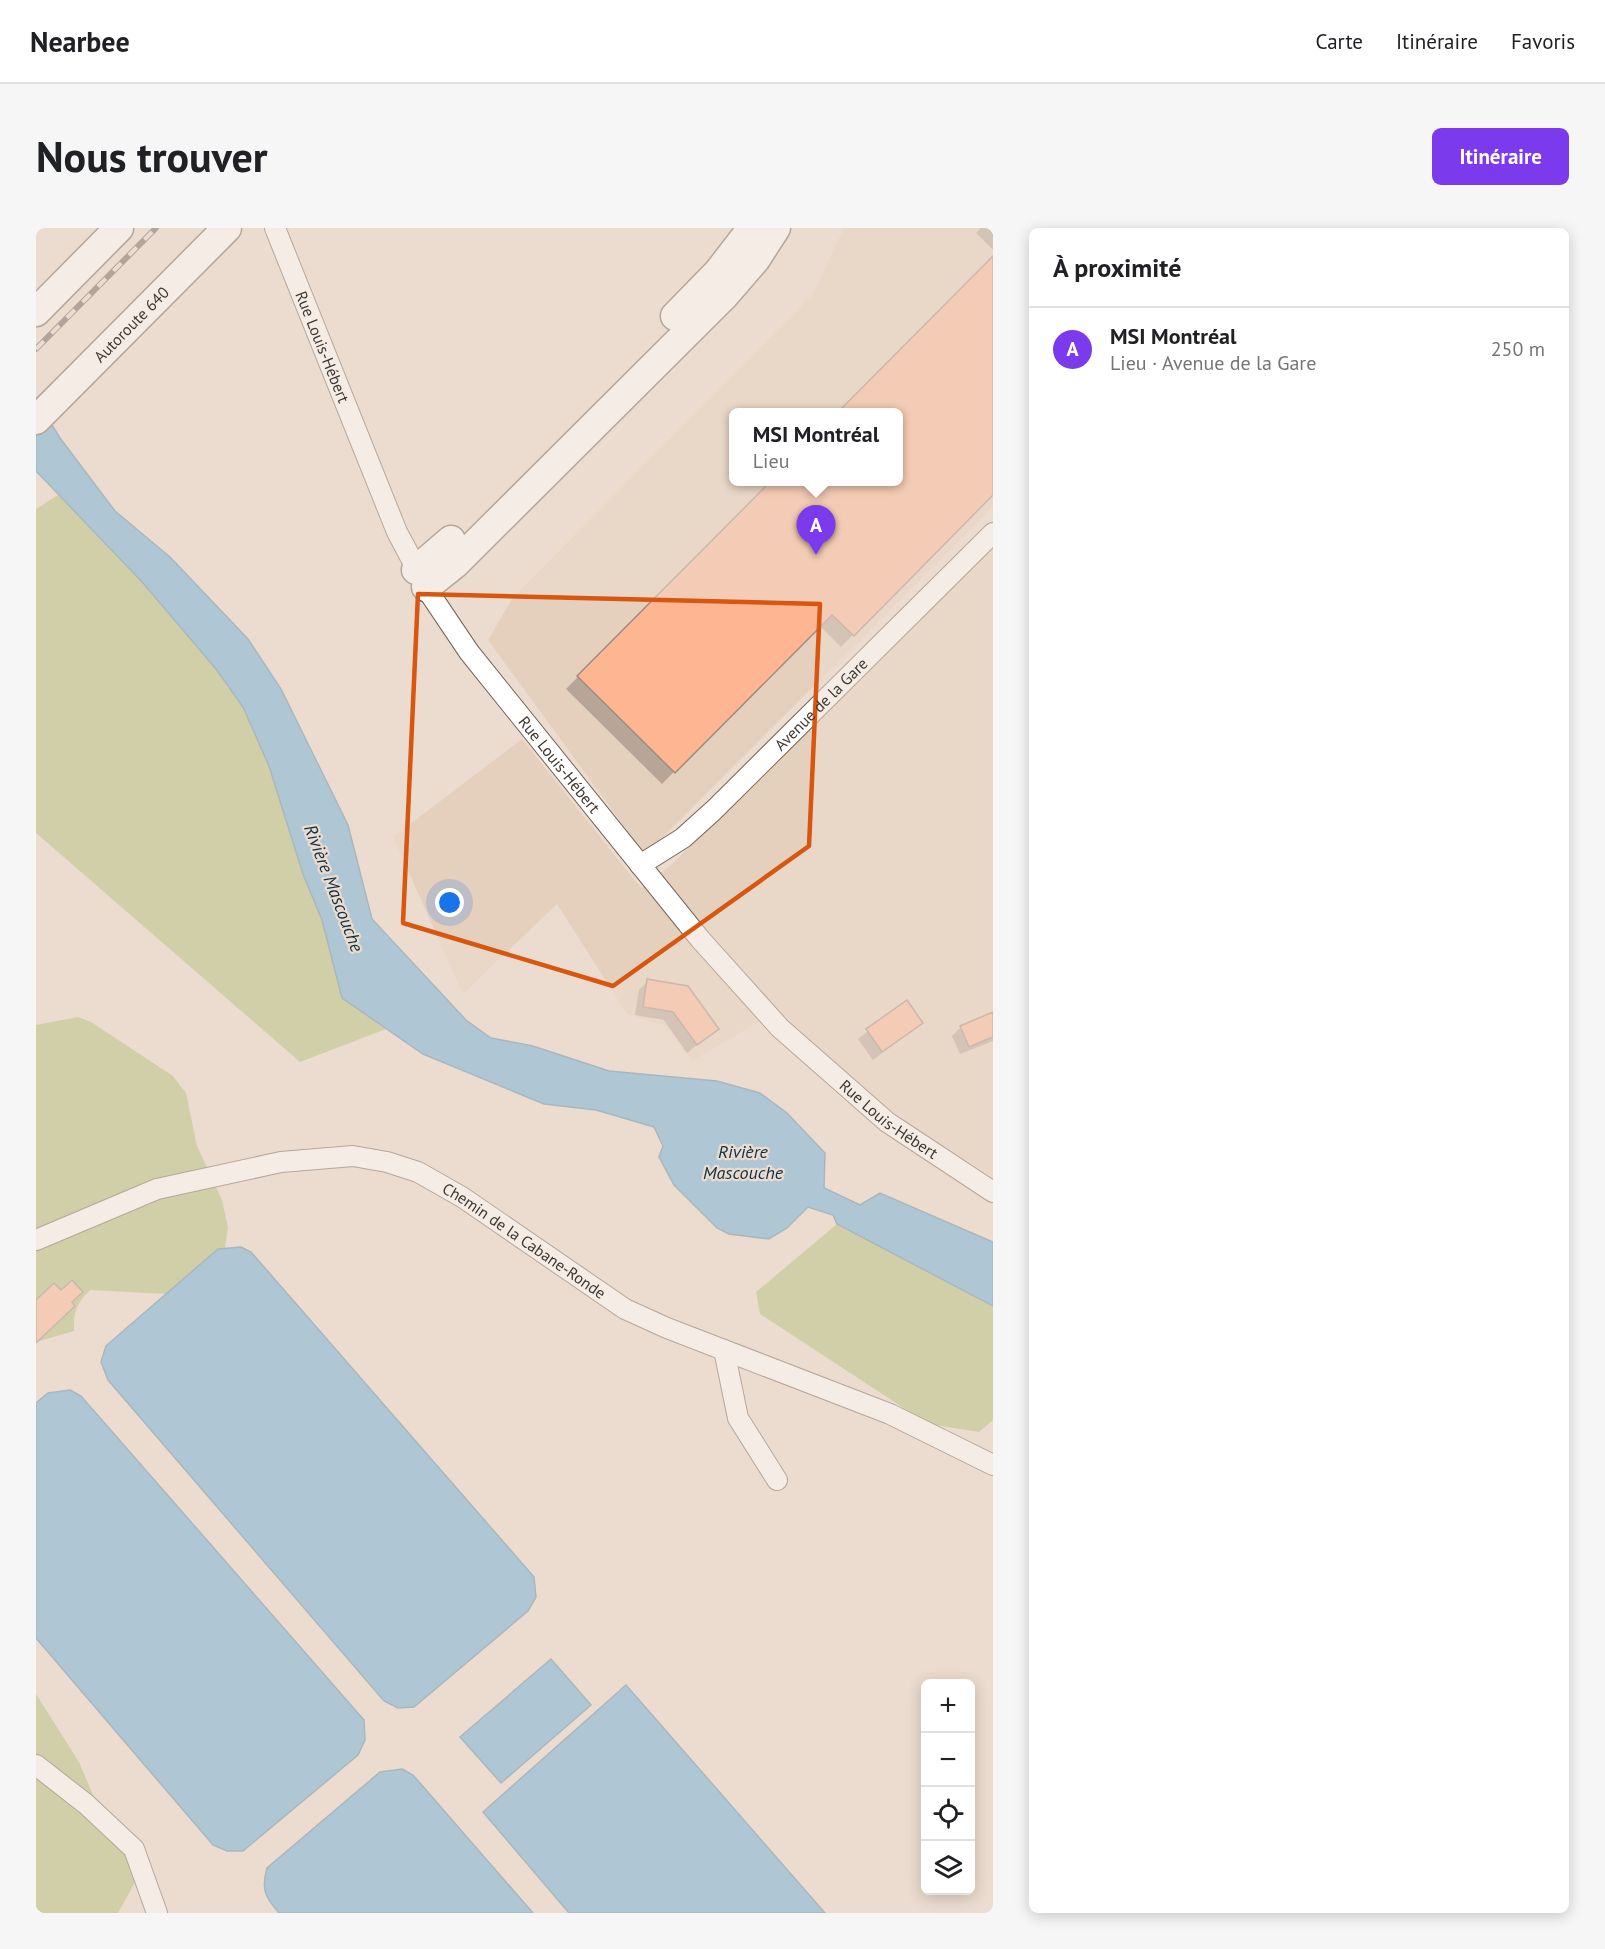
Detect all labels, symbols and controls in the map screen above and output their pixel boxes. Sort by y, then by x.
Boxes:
text: Nearbee [30,23,130,60]
text: Carte [1316,28,1363,55]
text: Itinéraire [1396,28,1478,55]
text: Favoris [1511,28,1575,55]
button: Itinéraire [1432,128,1569,185]
text: Nous trouver [36,129,267,184]
text: À proximité [1053,251,1181,284]
street label: Autoroute 640 [89,282,173,366]
street label: Rue Louis-Hébert [291,288,354,406]
text: MSI Montréal [1110,322,1236,350]
text: A [1066,336,1079,362]
text: 250 m [1491,336,1545,362]
text: Lieu · Avenue de la Gare [1110,350,1316,376]
popup [729,408,903,486]
text: MSI Montréal [753,420,879,448]
text: Lieu [753,448,789,474]
pin: A [796,506,836,555]
street label: Avenue de la Gare [770,653,872,755]
street label: Rue Louis-Hébert [514,712,605,817]
water label: Rivière Mascouche [299,821,369,956]
your location [435,888,464,917]
street label: Rue Louis-Hébert [836,1075,942,1163]
water label: Rivière Mascouche [703,1140,784,1184]
street label: Chemin de la Cabane-Ronde [439,1178,610,1303]
map controls [921,1679,975,1895]
button: + [921,1679,975,1733]
button: − [921,1733,975,1787]
button: locate [921,1787,975,1841]
button: layers [921,1841,975,1895]

